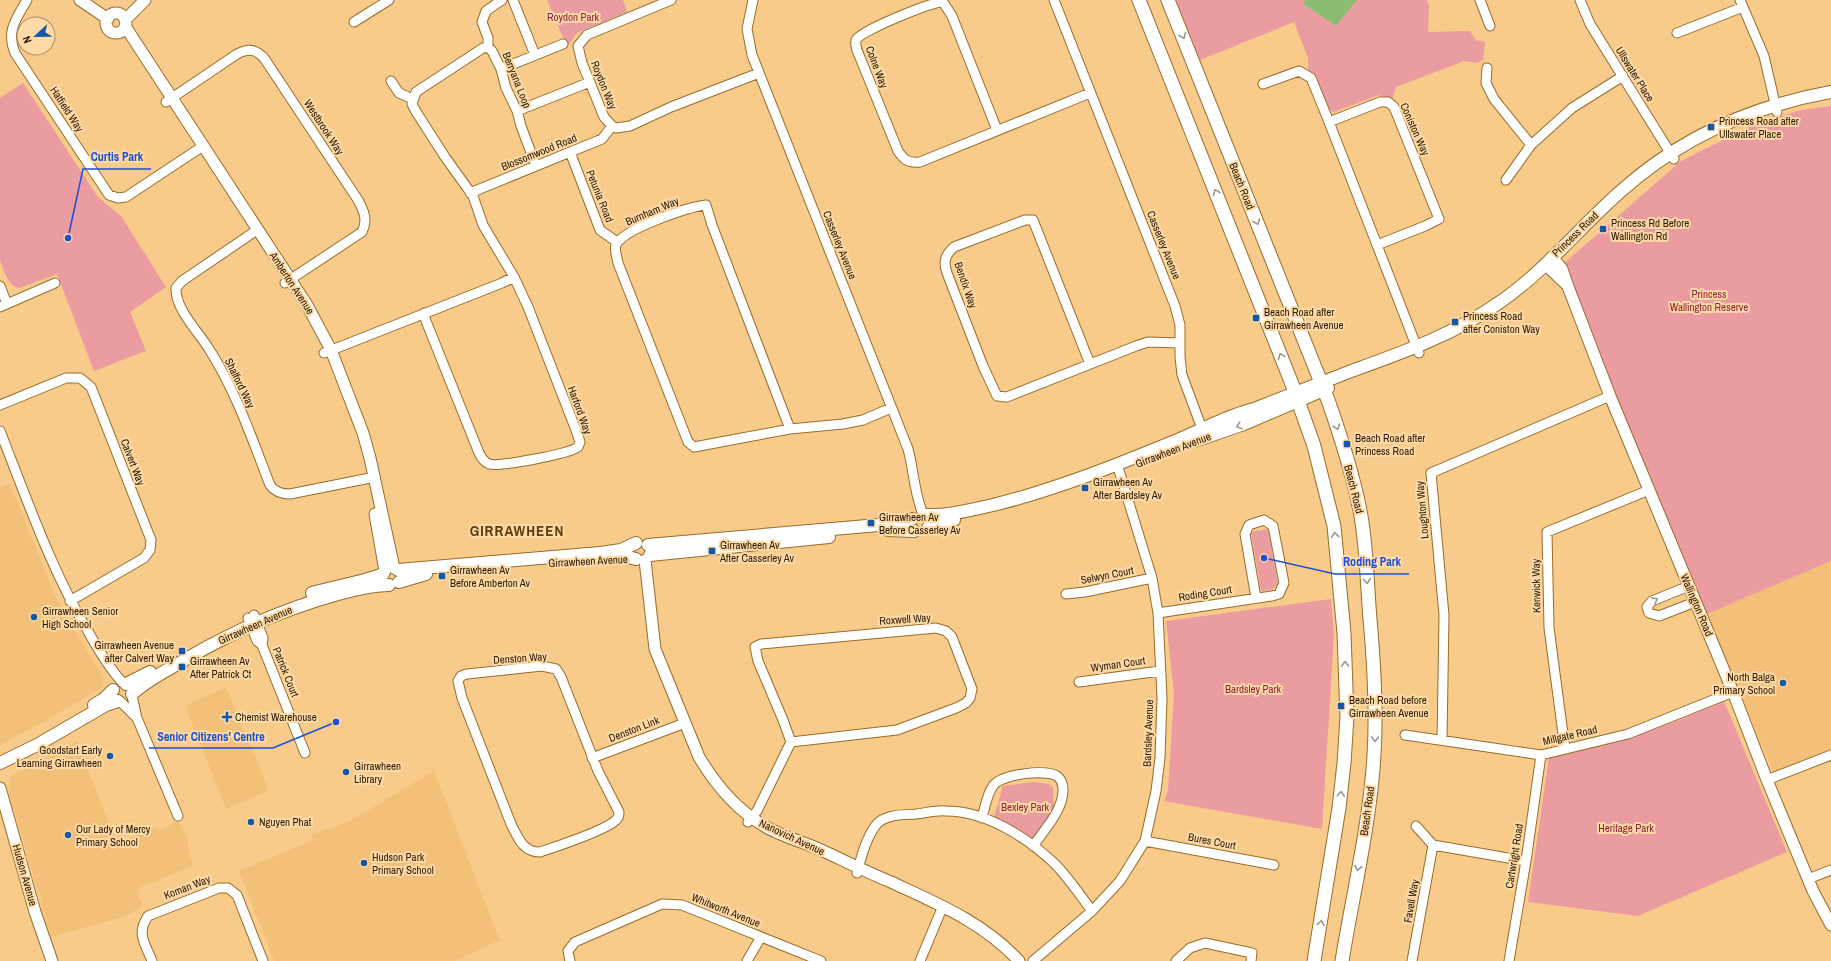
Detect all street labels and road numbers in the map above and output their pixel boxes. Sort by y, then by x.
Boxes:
street label: Colne Way [863,44,892,90]
street label: Ullswater Place [1613,44,1657,104]
street label: Berryana Loop [499,50,535,110]
street label: Roydon Way [588,59,620,112]
street label: Hatfield Way [47,84,87,135]
street label: Westbrook Way [301,97,347,158]
street label: Coniston Way [1397,100,1433,158]
street label: Blossomwood Road [499,130,579,174]
street label: Beach Road [1226,160,1258,212]
street label: Petunia Road [583,168,617,224]
street label: Burnham Way [623,193,681,229]
street label: Princess Road [1549,208,1601,260]
street label: Casserley Avenue [820,209,860,281]
street label: Casserley Avenue [1144,209,1184,281]
street label: Amberton Avenue [266,248,317,317]
street label: Bendix Way [952,260,981,311]
street label: Shalford Way [222,356,258,411]
street label: Harford Way [565,384,595,436]
street label: Girrawheen Avenue [1133,429,1213,471]
street label: Calvert Way [118,437,148,488]
street label: Beach Road [1341,463,1367,515]
street label: Loughton Way [1412,480,1431,539]
street label: Girrawheen Avenue [548,552,628,570]
street label: Kenwick Way [1529,558,1543,613]
street label: Selwyn Court [1079,563,1135,587]
street label: Wallington Road [1678,572,1716,638]
street label: Roding Court [1177,582,1233,604]
street label: Girrawheen Avenue [216,602,294,648]
street label: Roxwell Way [879,610,932,628]
street label: Patrick Court [270,645,303,699]
street label: Denston Way [493,649,548,667]
street label: Wyman Court [1090,653,1147,675]
street label: Bardsley Avenue [1140,699,1156,767]
street label: Denston Link [607,713,662,745]
street label: Millgate Road [1541,722,1599,748]
street label: Beach Road [1357,785,1377,837]
street label: Nanovich Avenue [757,816,827,858]
street label: Cartwright Road [1502,822,1526,890]
street label: Bures Court [1187,830,1237,853]
street label: Hudson Avenue [10,843,40,907]
street label: Koman Way [162,872,213,902]
street label: Favell Way [1400,878,1422,924]
street label: Whitworth Avenue [690,890,762,930]

